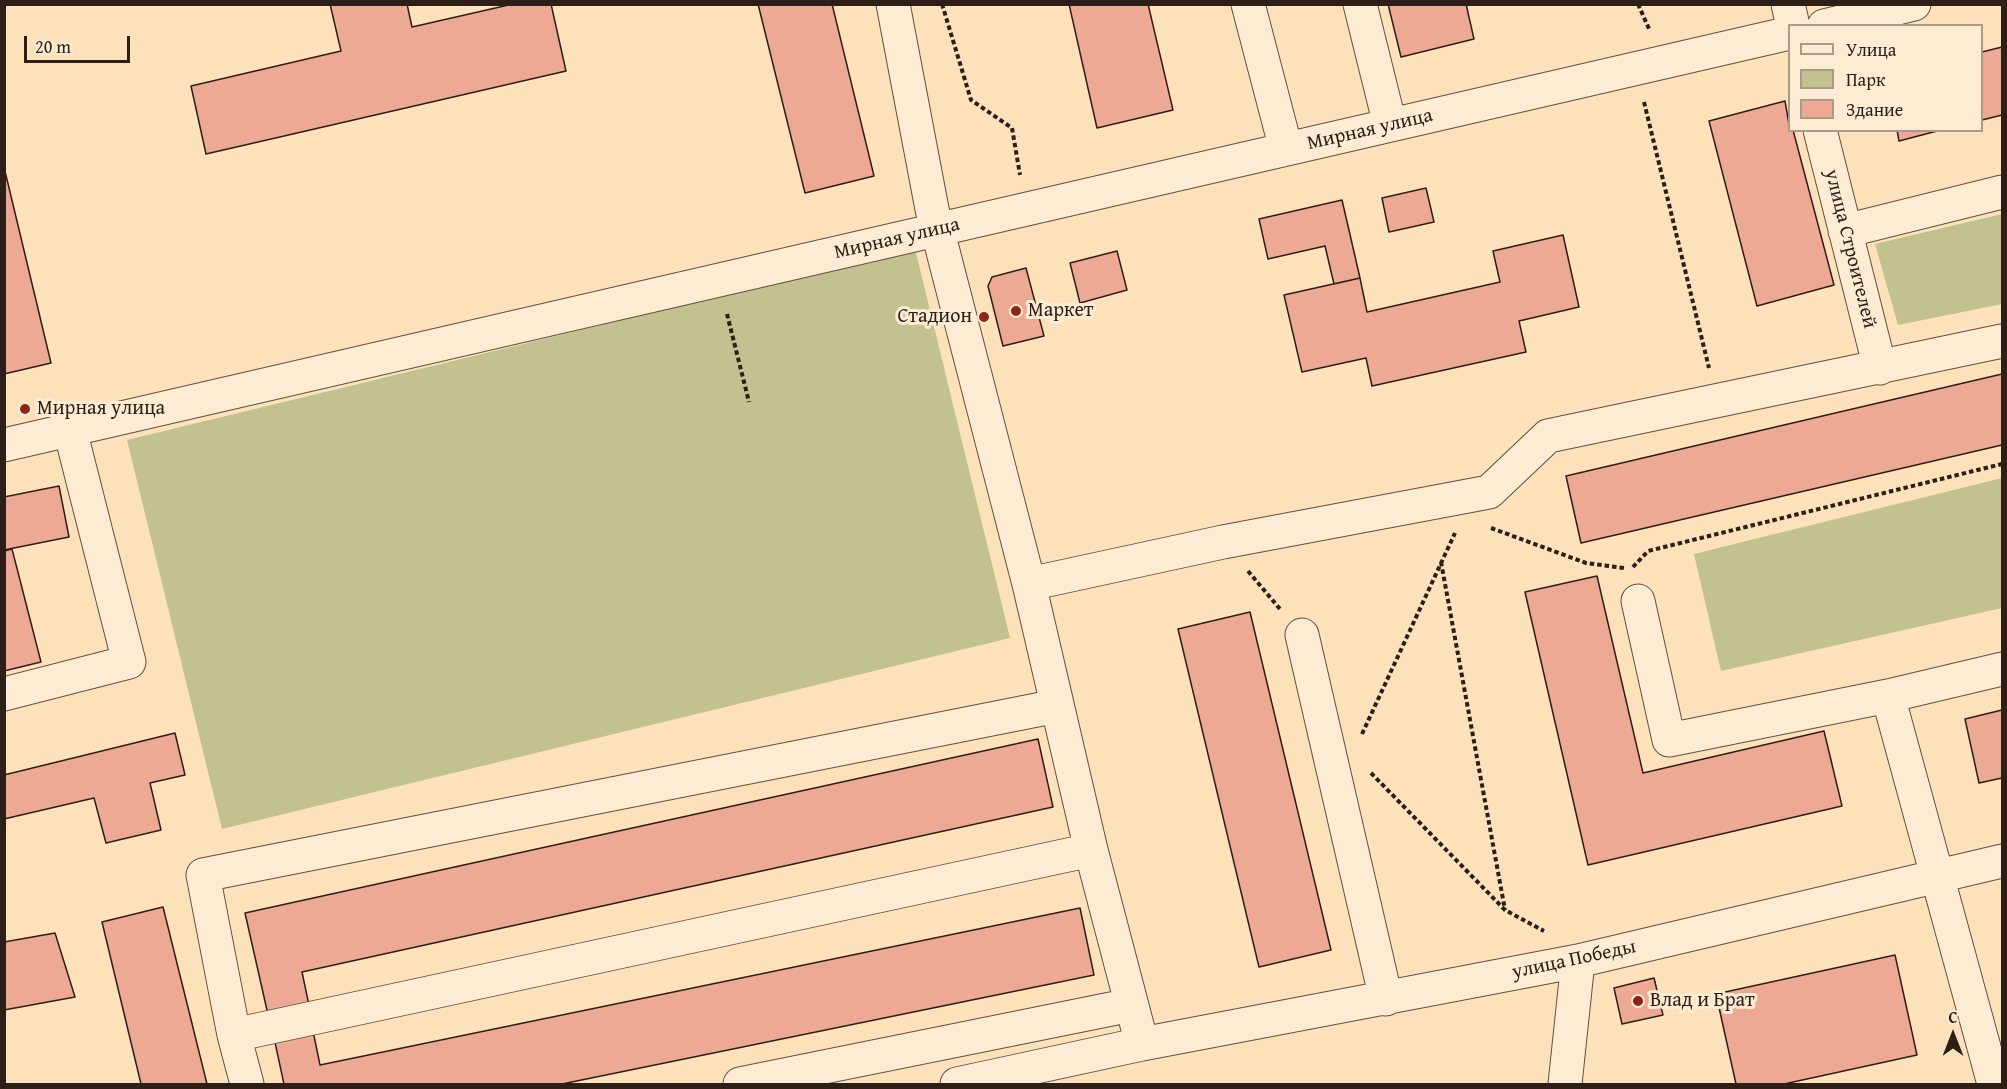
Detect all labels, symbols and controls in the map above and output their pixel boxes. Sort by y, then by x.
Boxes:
scale bar [27,24,134,62]
legend [1788,24,1983,132]
text: 20 m [35,33,71,60]
text: Улица [1846,36,1896,63]
text: Парк [1846,66,1885,93]
text: Здание [1846,96,1903,123]
street label: Мирная улица [1305,104,1435,156]
street label: улица Строителей [1819,167,1881,331]
street label: Мирная улица [832,213,962,265]
place label: Маркет [1028,299,1094,323]
marker: Маркет [1009,304,1023,318]
place label: Стадион [897,305,972,329]
marker: Стадион [977,310,991,324]
place label: Мирная улица [37,397,165,421]
marker: Мирная улица [18,402,32,416]
street label: улица Победы [1510,935,1638,985]
place label: Влад и Брат [1650,989,1755,1013]
marker: Влад и Брат [1631,994,1645,1008]
north arrow [1923,1005,1983,1065]
text: С [1948,1005,1958,1029]

